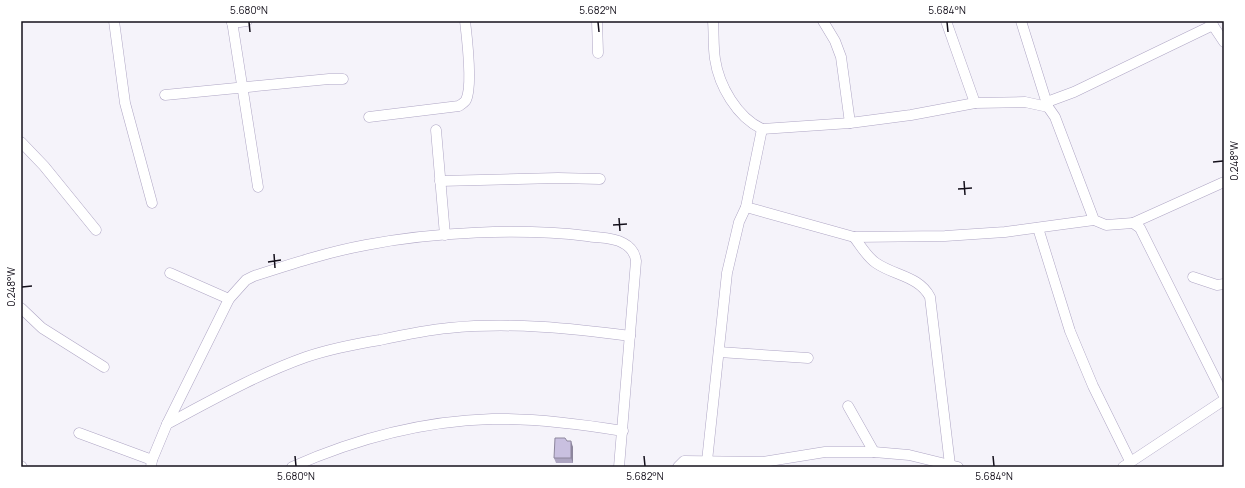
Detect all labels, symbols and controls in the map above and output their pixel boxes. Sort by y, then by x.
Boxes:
text: 5.680°N [230,3,268,17]
text: 5.682°N [579,3,617,17]
text: 5.684°N [928,3,966,17]
text: 0.248°W [1227,141,1241,181]
text: 0.248°W [4,267,18,307]
text: 5.680°N [277,469,315,483]
text: 5.682°N [626,469,664,483]
text: 5.684°N [975,469,1013,483]

